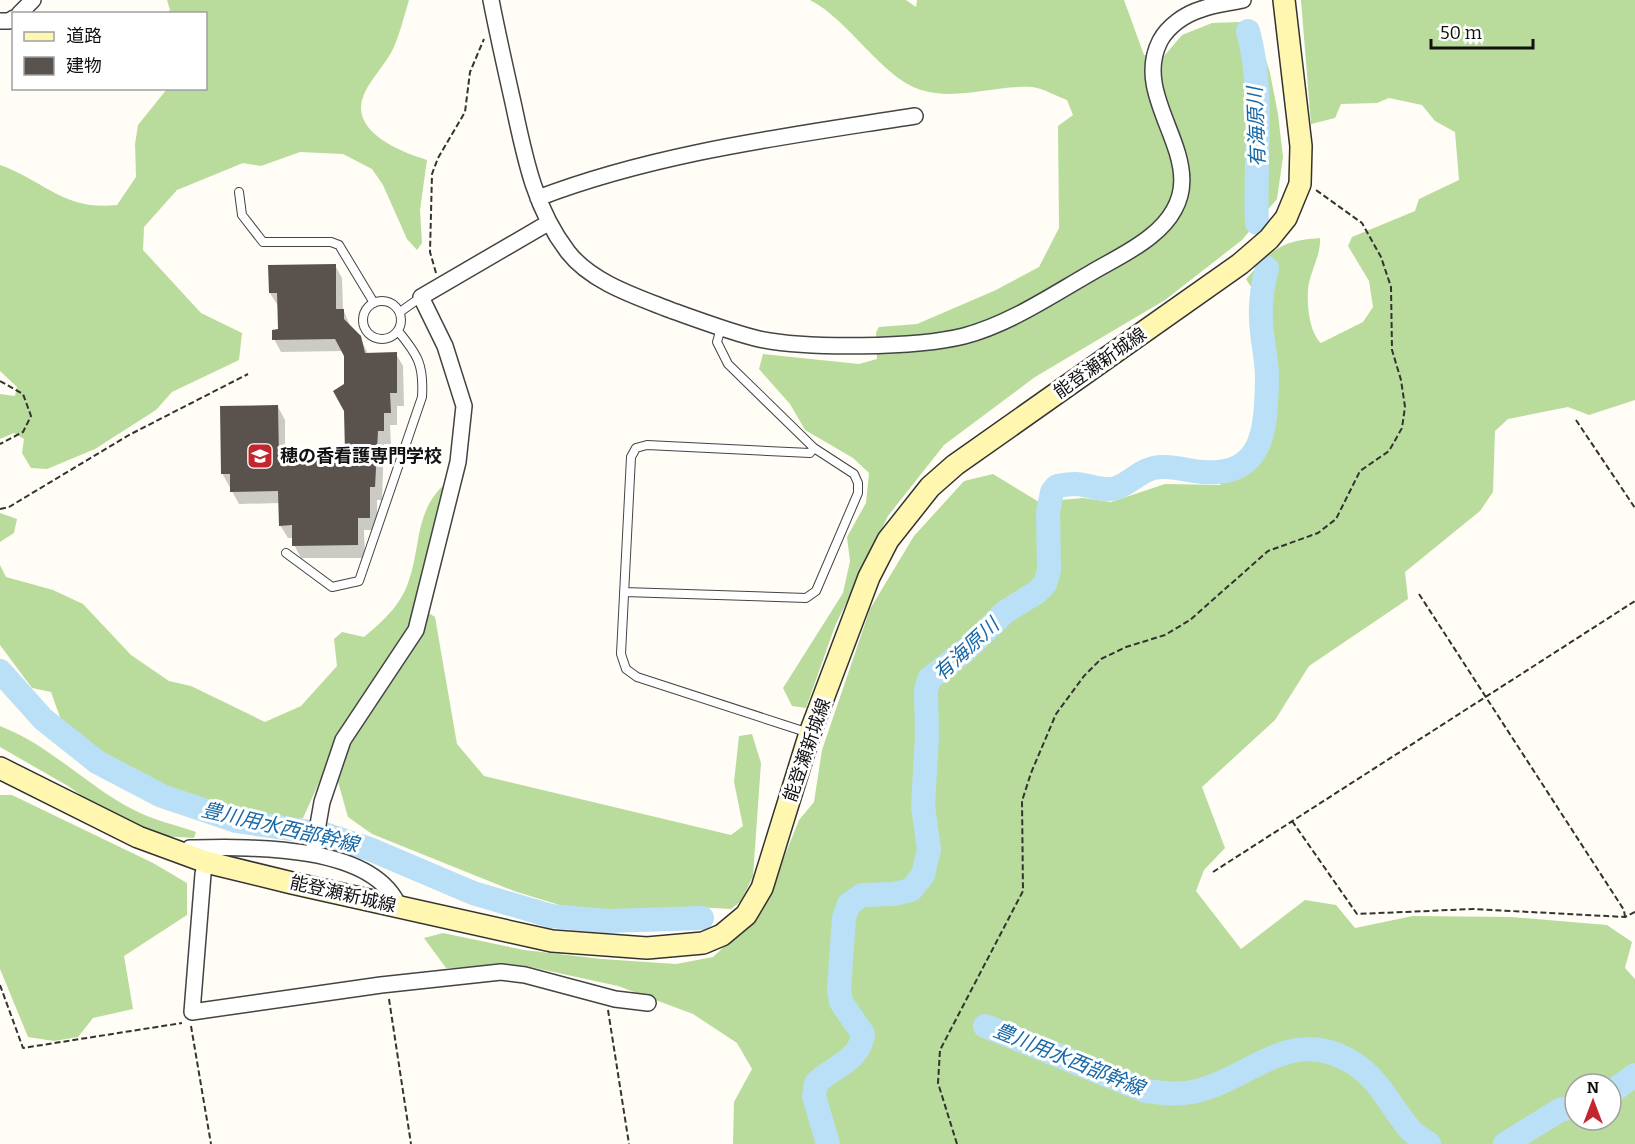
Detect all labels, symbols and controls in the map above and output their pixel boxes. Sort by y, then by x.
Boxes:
legend [12,12,207,90]
scale bar [1431,12,1533,50]
text: 50 m [1440,22,1482,44]
text: 道路 [66,25,102,47]
text: 建物 [66,55,102,77]
water label: 有海原川 [1243,85,1269,167]
street label: 能登瀬新城線 [1049,323,1151,403]
school or university icon: 穂の香看護専門学校 [245,441,275,471]
place label: 穂の香看護専門学校 [280,445,442,467]
water label: 有海原川 [929,612,1005,685]
street label: 能登瀬新城線 [779,695,835,805]
water label: 豊川用水西部幹線 [199,797,364,857]
street label: 能登瀬新城線 [288,871,398,917]
water label: 豊川用水西部幹線 [990,1018,1150,1101]
north arrow [1563,1072,1623,1132]
text: N [1587,1078,1599,1097]

